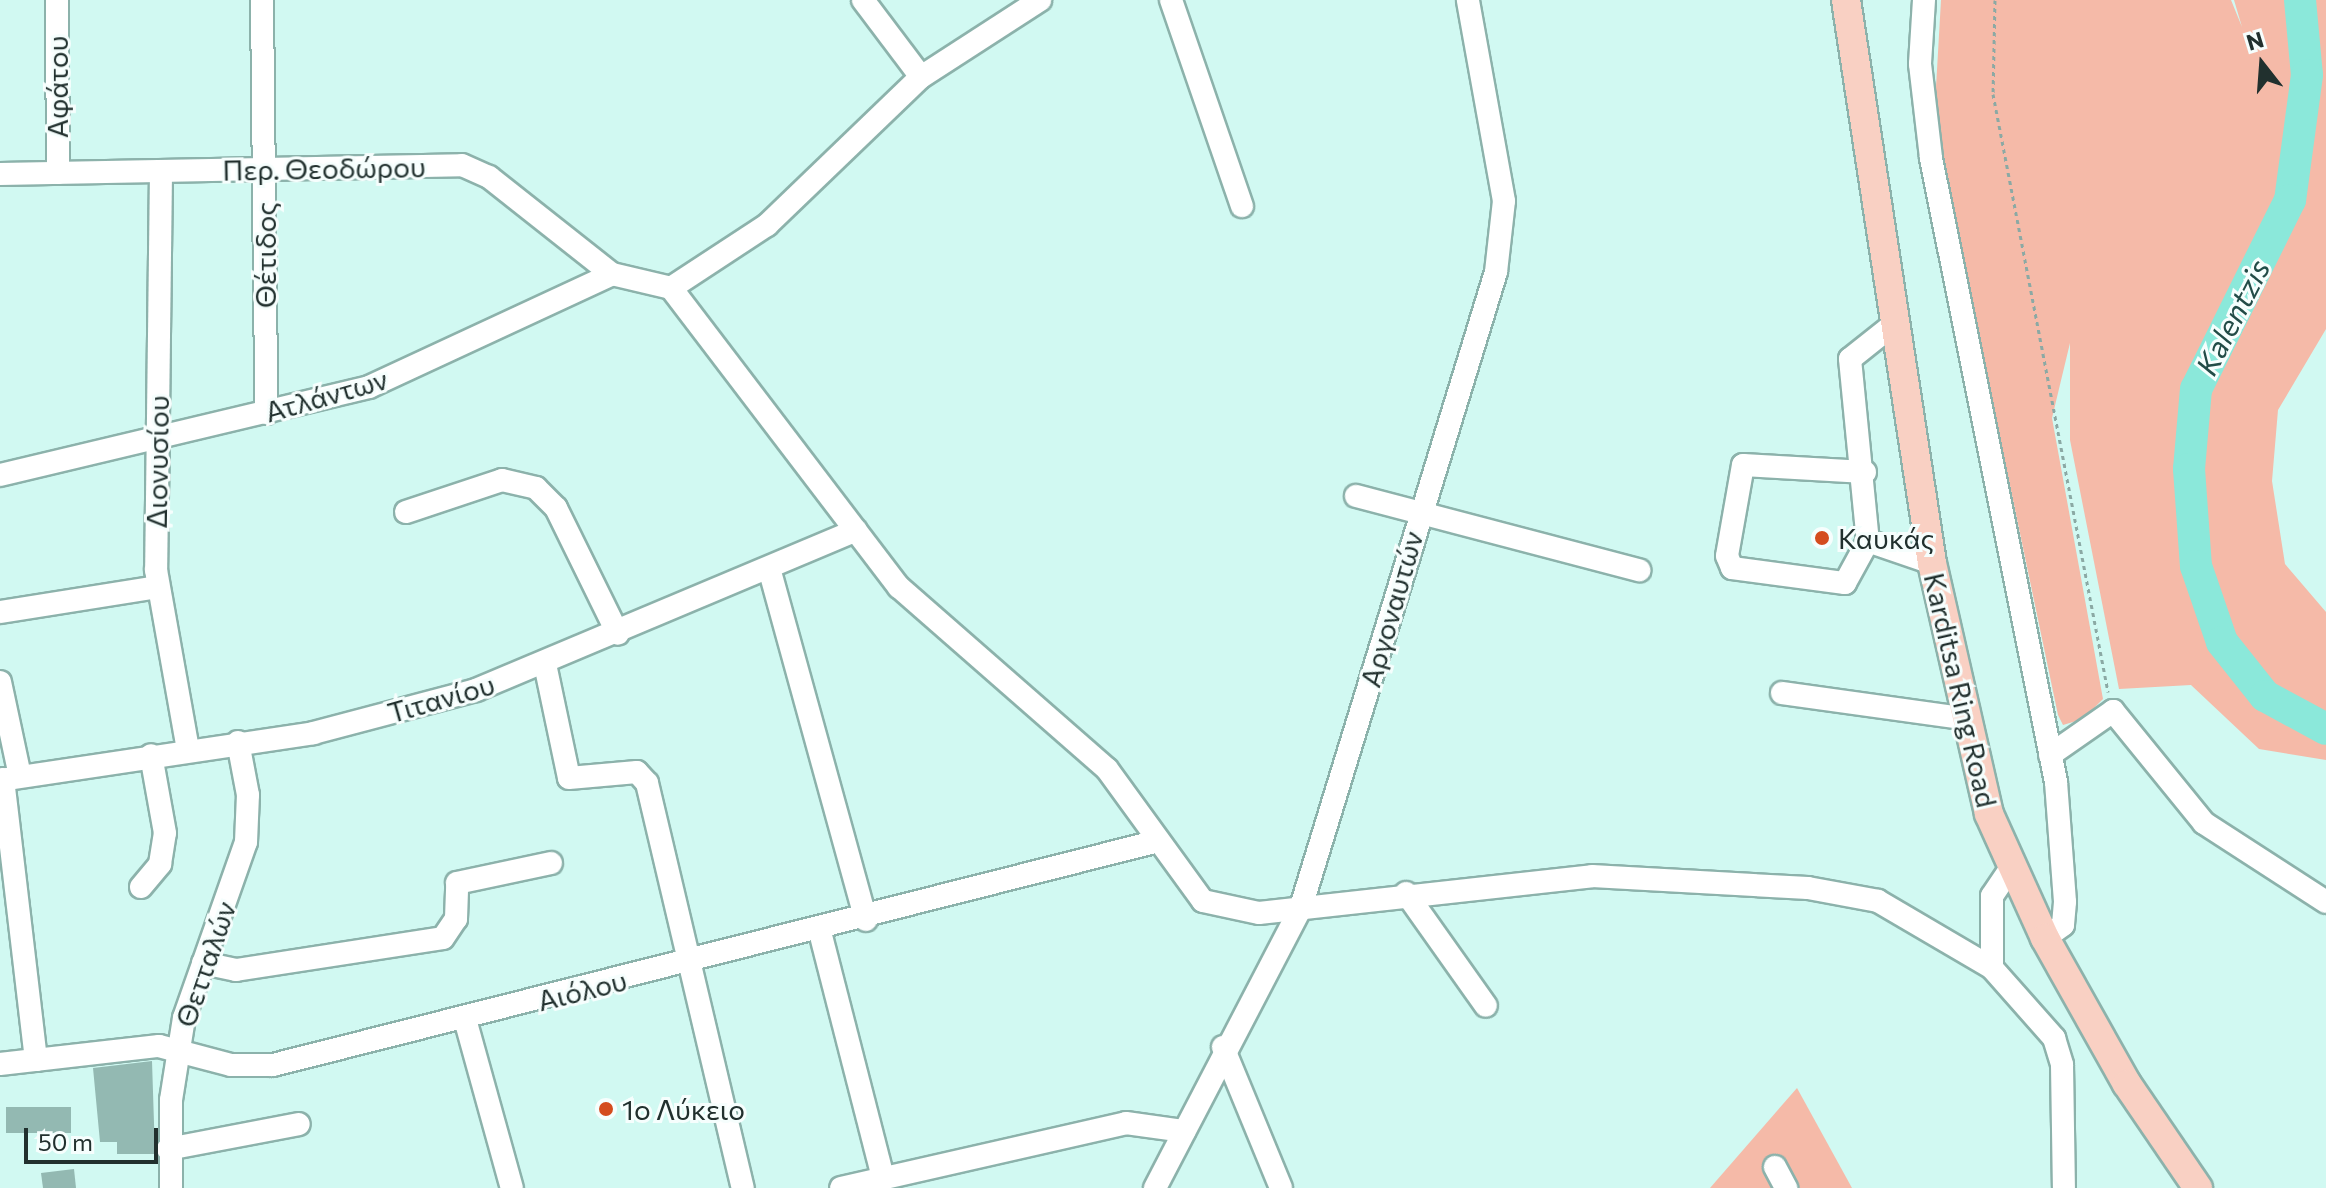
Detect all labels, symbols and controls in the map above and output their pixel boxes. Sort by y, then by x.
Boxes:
north arrow [2222,24,2302,104]
text: N [2243,25,2267,56]
street label: Αφάτου [40,36,74,138]
street label: Περ. Θεοδώρου [222,149,426,187]
street label: Θέτιδος [248,202,282,308]
water label: Kalentzis [2188,253,2276,381]
street label: Ατλάντων [261,362,391,428]
street label: Διονυσίου [139,395,175,529]
place label: Καυκάς [1838,521,1934,555]
street label: Αργοναυτών [1353,527,1429,691]
marker: Καυκάς [1813,529,1831,547]
street label: Karditsa Ring Road [1918,569,2004,811]
street label: Τιτανίου [384,667,498,729]
street label: Θετταλών [168,897,242,1031]
street label: Αιόλου [534,963,630,1017]
place label: 1ο Λύκειο [622,1092,745,1126]
marker: 1ο Λύκειο [597,1100,615,1118]
scale bar [28,1112,162,1162]
text: 50 m [38,1127,93,1156]

